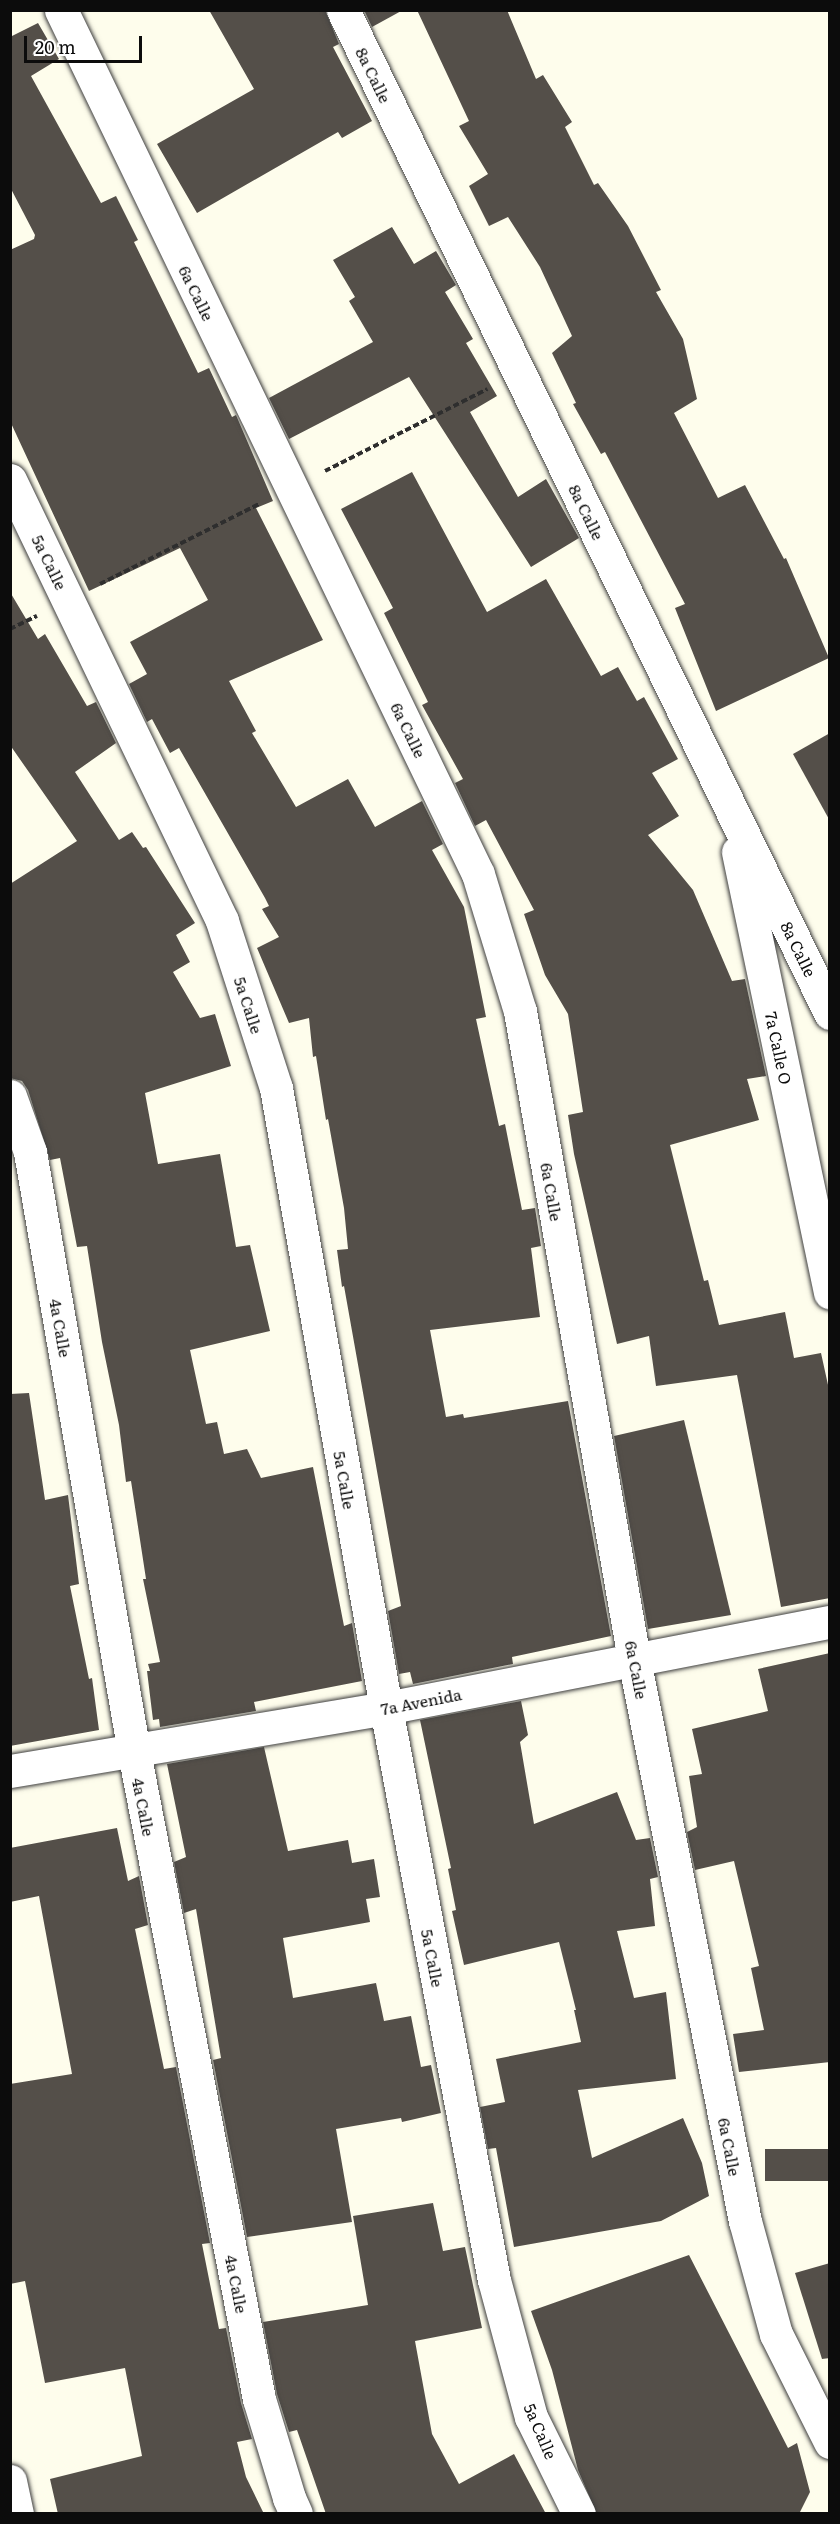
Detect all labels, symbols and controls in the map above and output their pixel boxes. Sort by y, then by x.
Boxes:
scale bar [27,24,146,62]
text: 20 m [35,33,76,60]
street label: 8a Calle [352,44,396,106]
street label: 6a Calle [175,262,219,324]
street label: 8a Calle [565,481,609,543]
street label: 5a Calle [29,532,71,592]
street label: 6a Calle [387,699,431,761]
street label: 8a Calle [777,918,821,980]
street label: 5a Calle [231,974,267,1036]
street label: 7a Calle O [762,1010,796,1086]
street label: 6a Calle [537,1161,567,1223]
street label: 4a Calle [46,1297,76,1359]
street label: 5a Calle [330,1450,360,1510]
street label: 6a Calle [622,1639,652,1701]
street label: 7a Avenida [379,1684,463,1718]
street label: 4a Calle [129,1776,159,1838]
street label: 5a Calle [418,1927,448,1989]
street label: 6a Calle [715,2116,745,2178]
street label: 4a Calle [222,2253,252,2315]
street label: 5a Calle [521,2400,561,2462]

